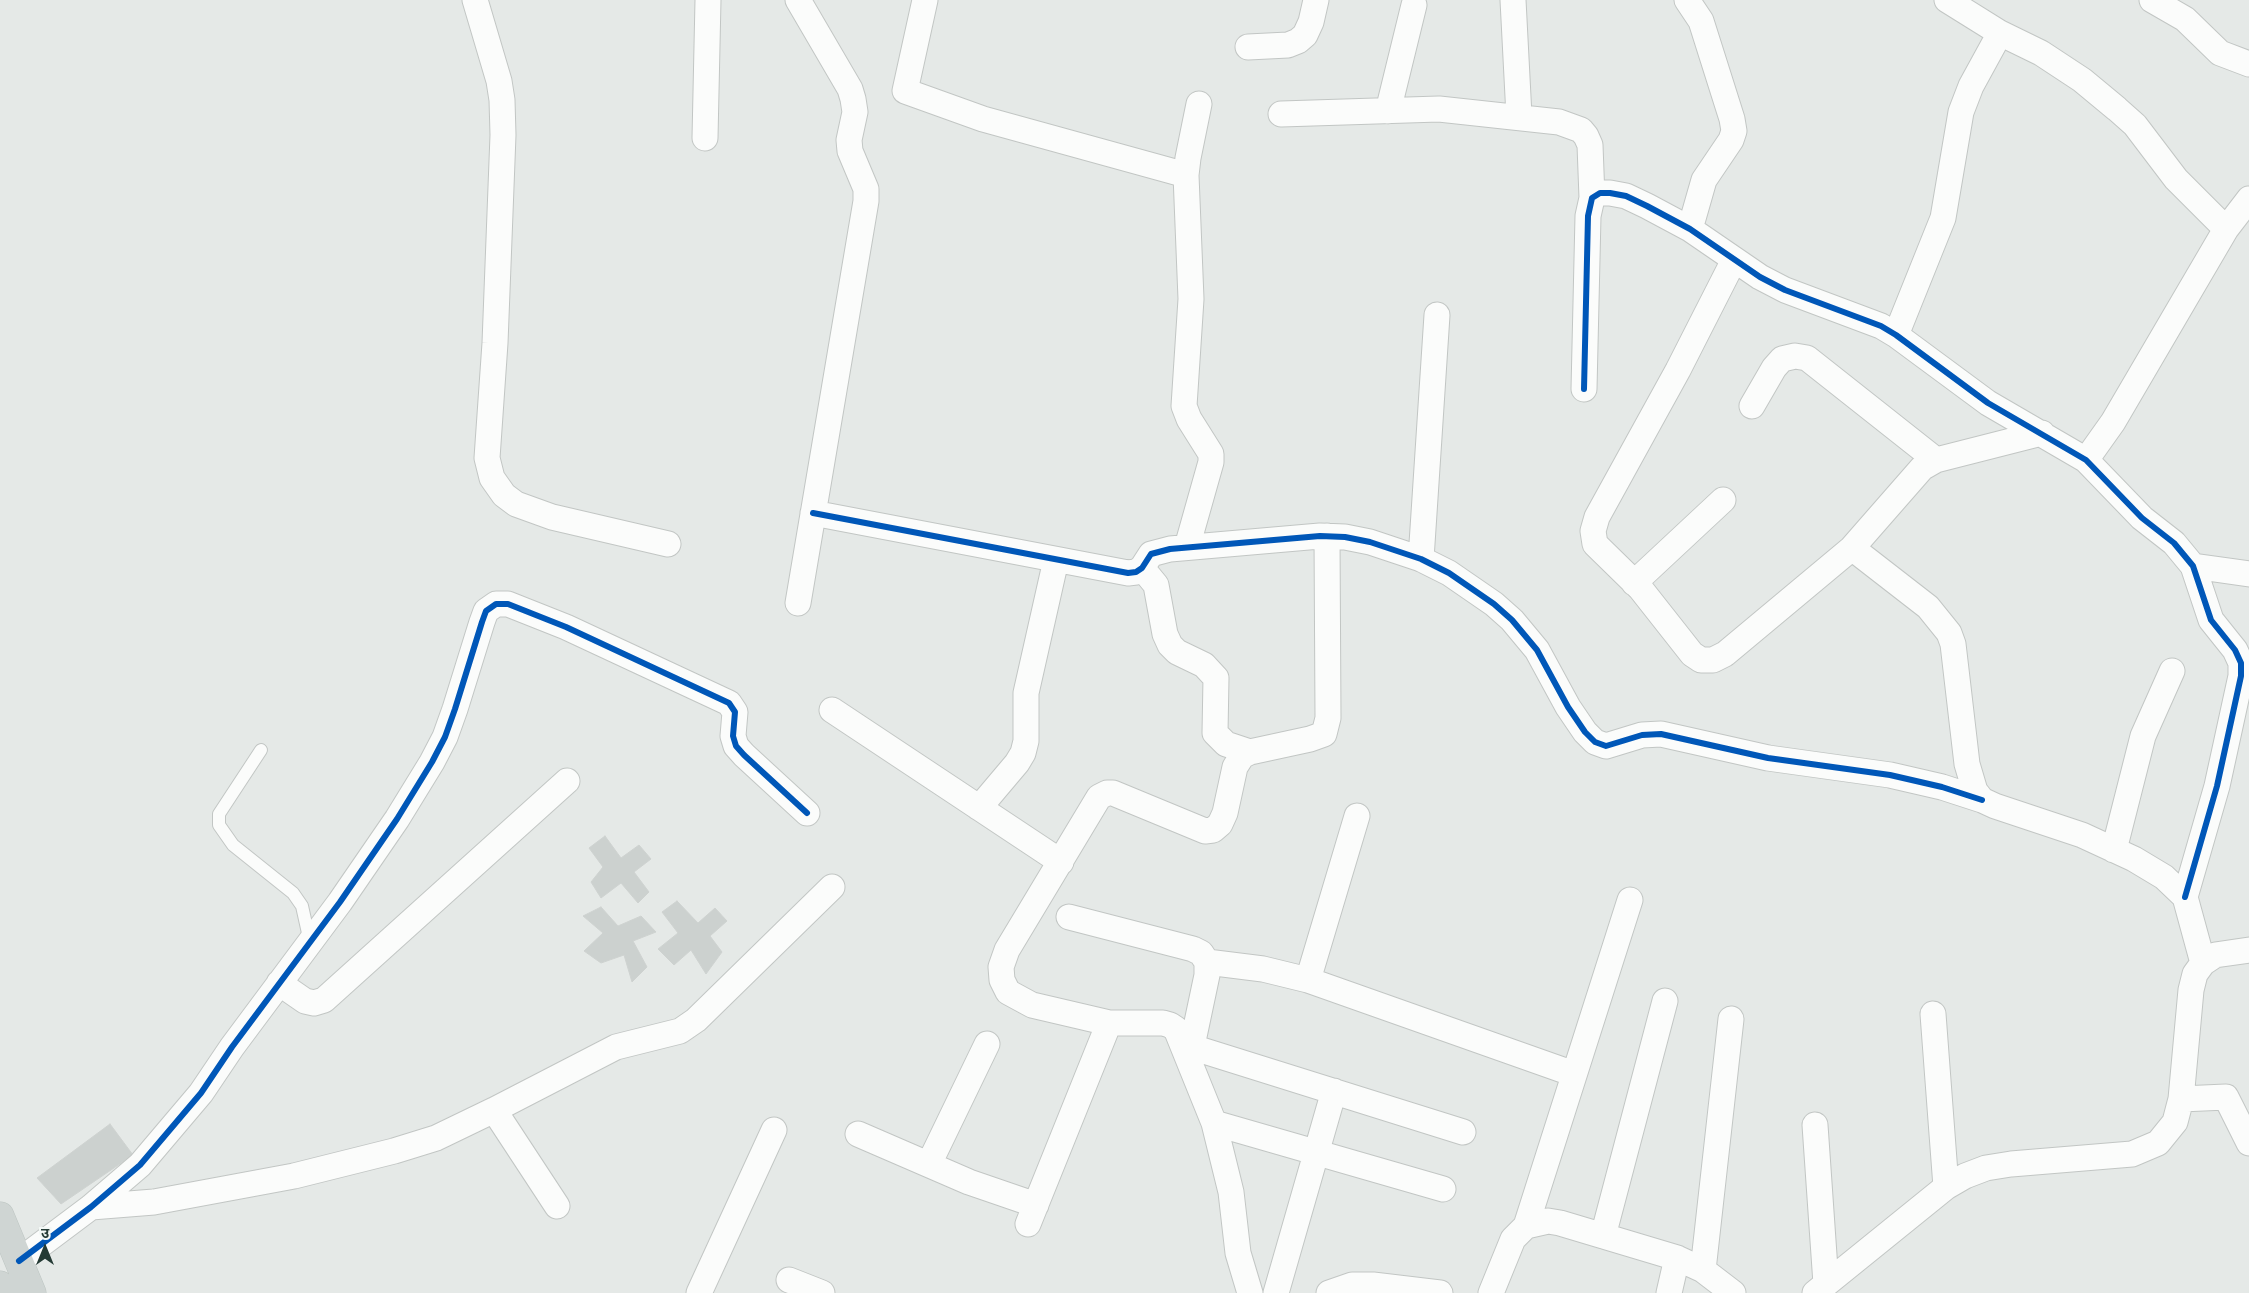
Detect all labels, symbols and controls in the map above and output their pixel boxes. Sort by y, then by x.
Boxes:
north arrow [20,1223,70,1273]
text: उ [41,1224,49,1242]

